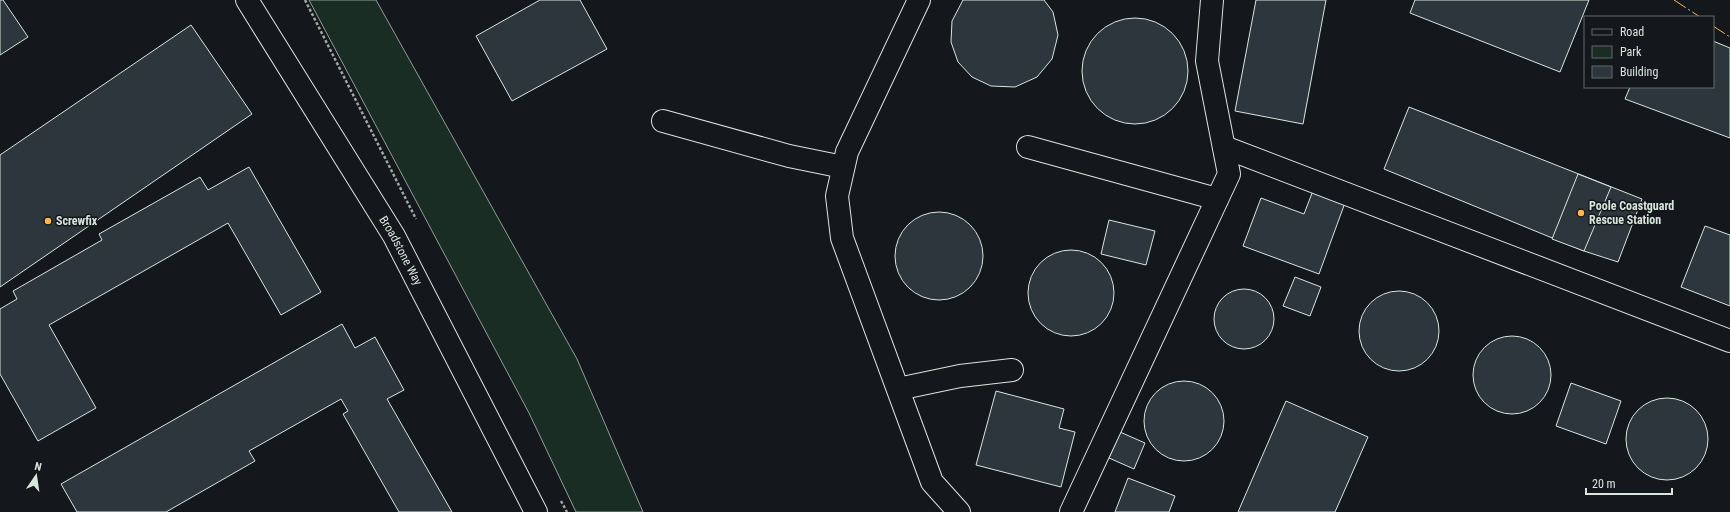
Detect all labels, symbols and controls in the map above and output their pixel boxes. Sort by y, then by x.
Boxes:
legend [1584,16,1714,88]
text: Road [1620,25,1644,39]
text: Park [1620,45,1642,59]
text: Building [1620,65,1658,79]
place label: Poole Coastguard Rescue Station [1589,199,1674,227]
marker: Poole Coastguard Rescue Station [1576,208,1586,218]
street label: Broadstone Way [376,213,425,287]
place label: Screwfix [56,214,98,228]
marker: Screwfix [43,216,53,226]
north arrow [16,456,56,496]
text: N [33,460,43,474]
scale bar [1586,470,1672,496]
text: 20 m [1592,477,1616,491]

